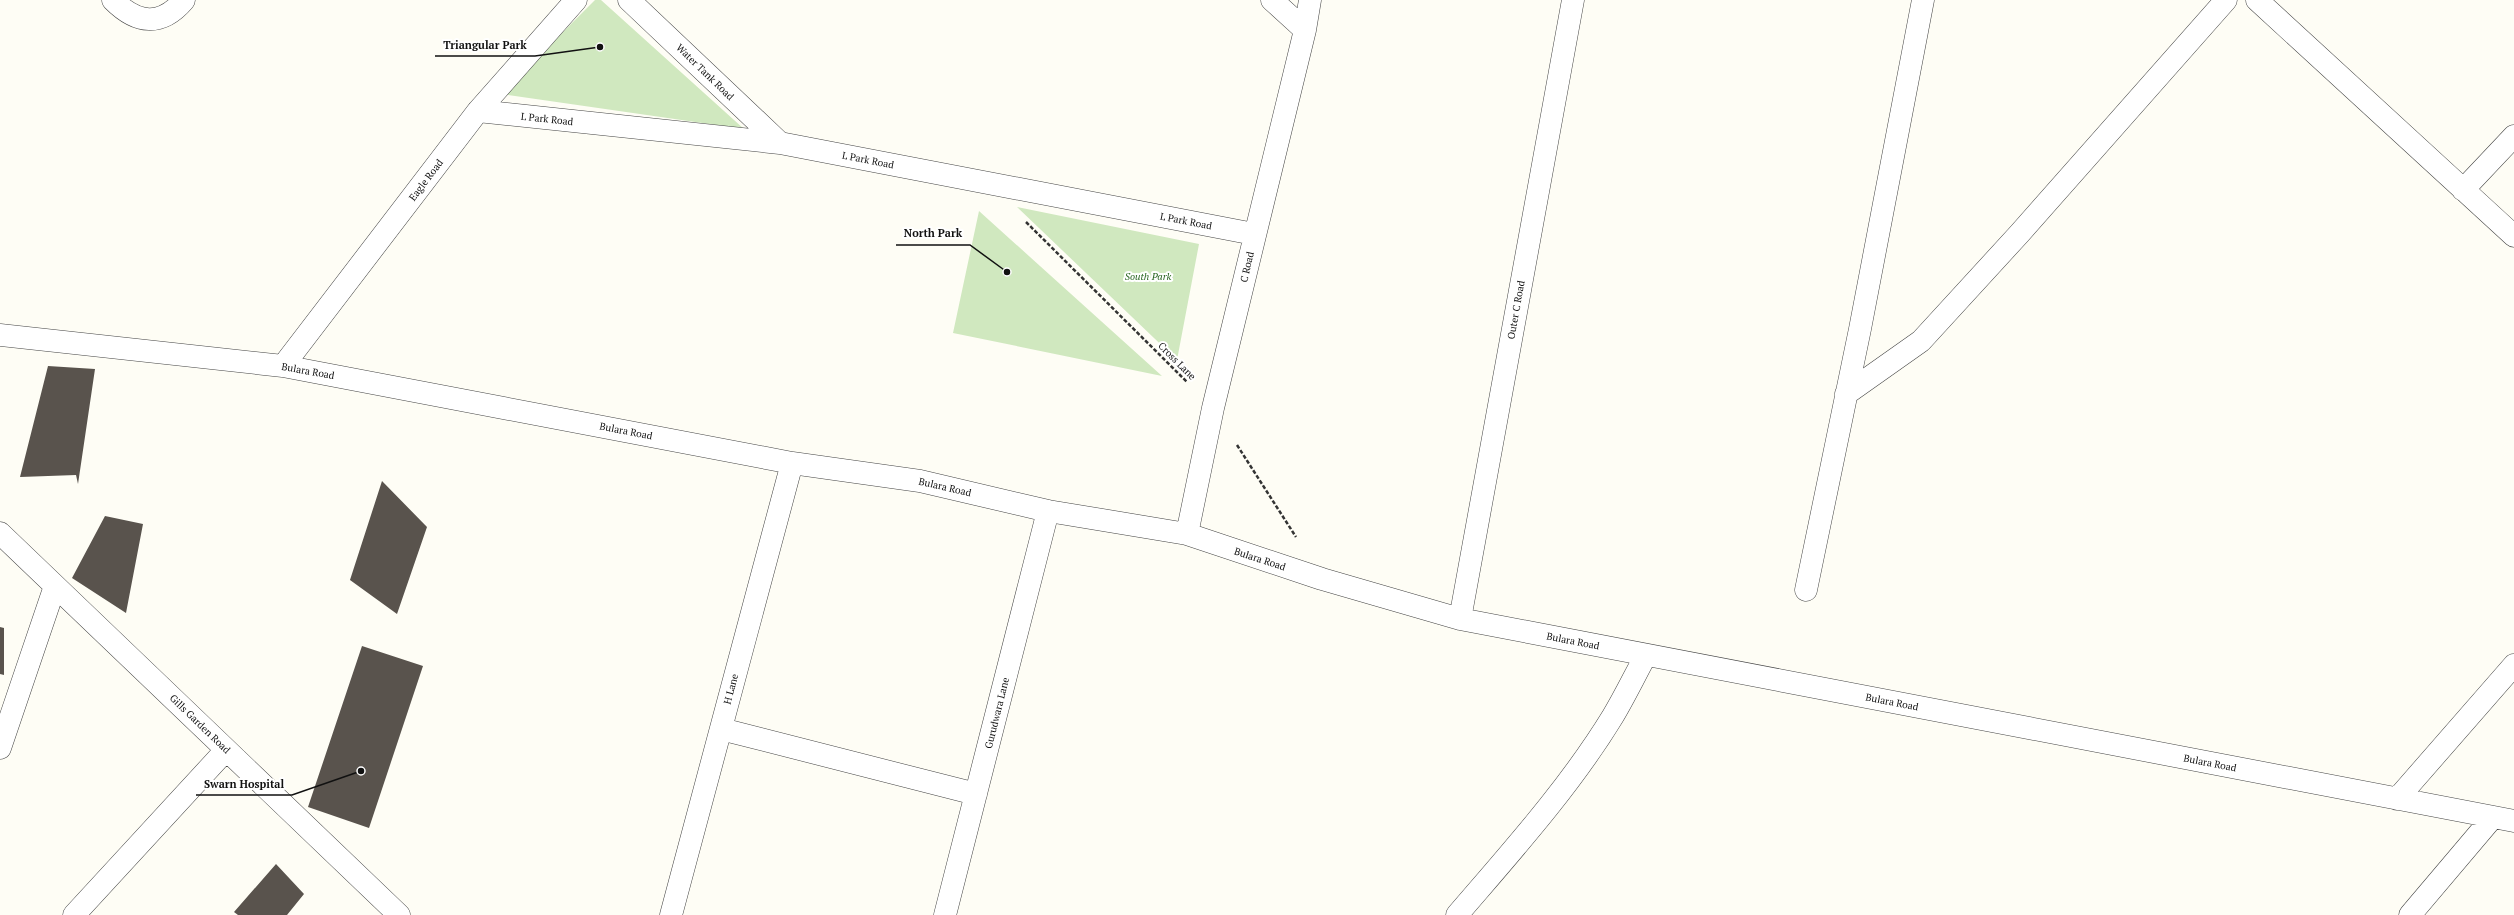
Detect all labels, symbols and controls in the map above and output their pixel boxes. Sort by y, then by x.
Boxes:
callout: Triangular Park [435,33,535,56]
text: Triangular Park [443,38,527,52]
street label: Water Tank Road [673,41,737,103]
street label: L Park Road [520,110,574,128]
street label: L Park Road [841,149,896,171]
street label: Eagle Road [406,156,446,203]
street label: L Park Road [1159,210,1214,232]
callout: North Park [896,222,970,245]
text: North Park [904,226,963,240]
street label: C Road [1237,250,1257,284]
park label: South Park [1125,270,1172,283]
street label: Outer C Road [1504,279,1528,340]
street label: Cross Lane [1155,339,1199,383]
street label: Bulara Road [280,360,336,382]
street label: Bulara Road [598,420,654,443]
street label: Bulara Road [917,475,973,499]
street label: Bulara Road [1233,545,1288,574]
street label: Bulara Road [1545,630,1601,653]
street label: H Lane [721,672,741,706]
street label: Gurudwara Lane [982,676,1012,750]
street label: Bulara Road [1864,691,1920,714]
street label: Gills Garden Road [167,692,234,757]
street label: Bulara Road [2182,752,2238,775]
callout: Swarn Hospital [196,772,292,795]
text: Swarn Hospital [204,777,284,791]

